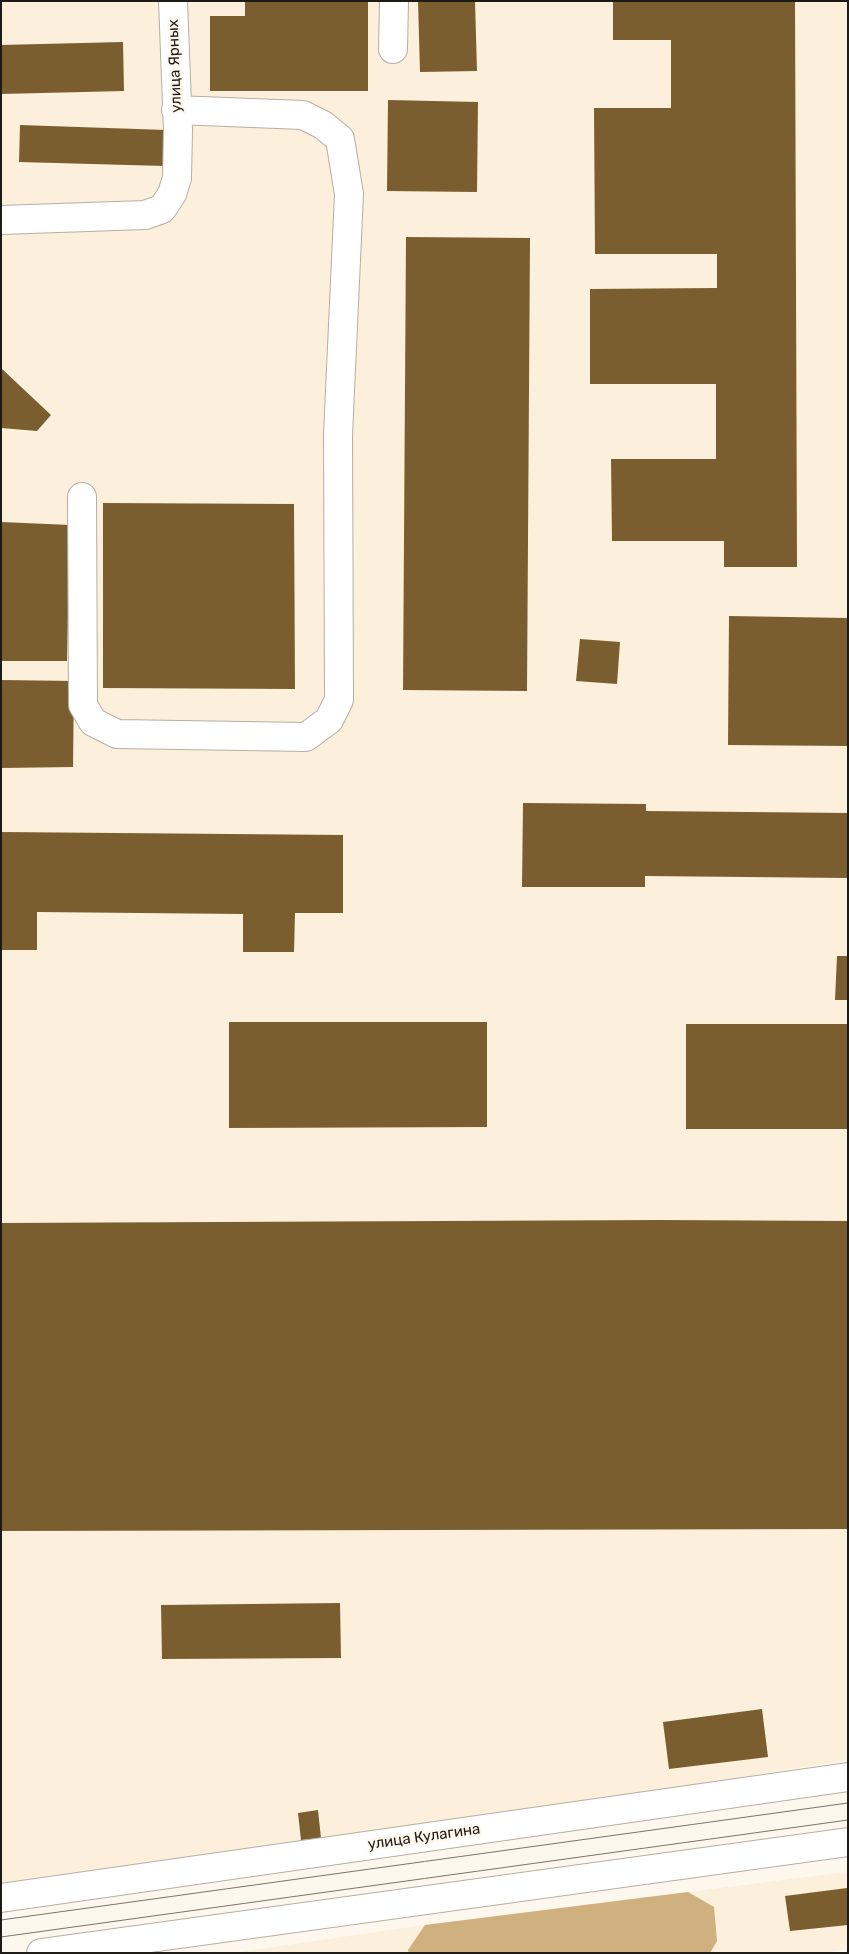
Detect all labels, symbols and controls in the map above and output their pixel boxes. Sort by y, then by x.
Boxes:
street label: улица Ярных [164,19,186,113]
street label: улица Кулагина [367,1820,481,1854]

